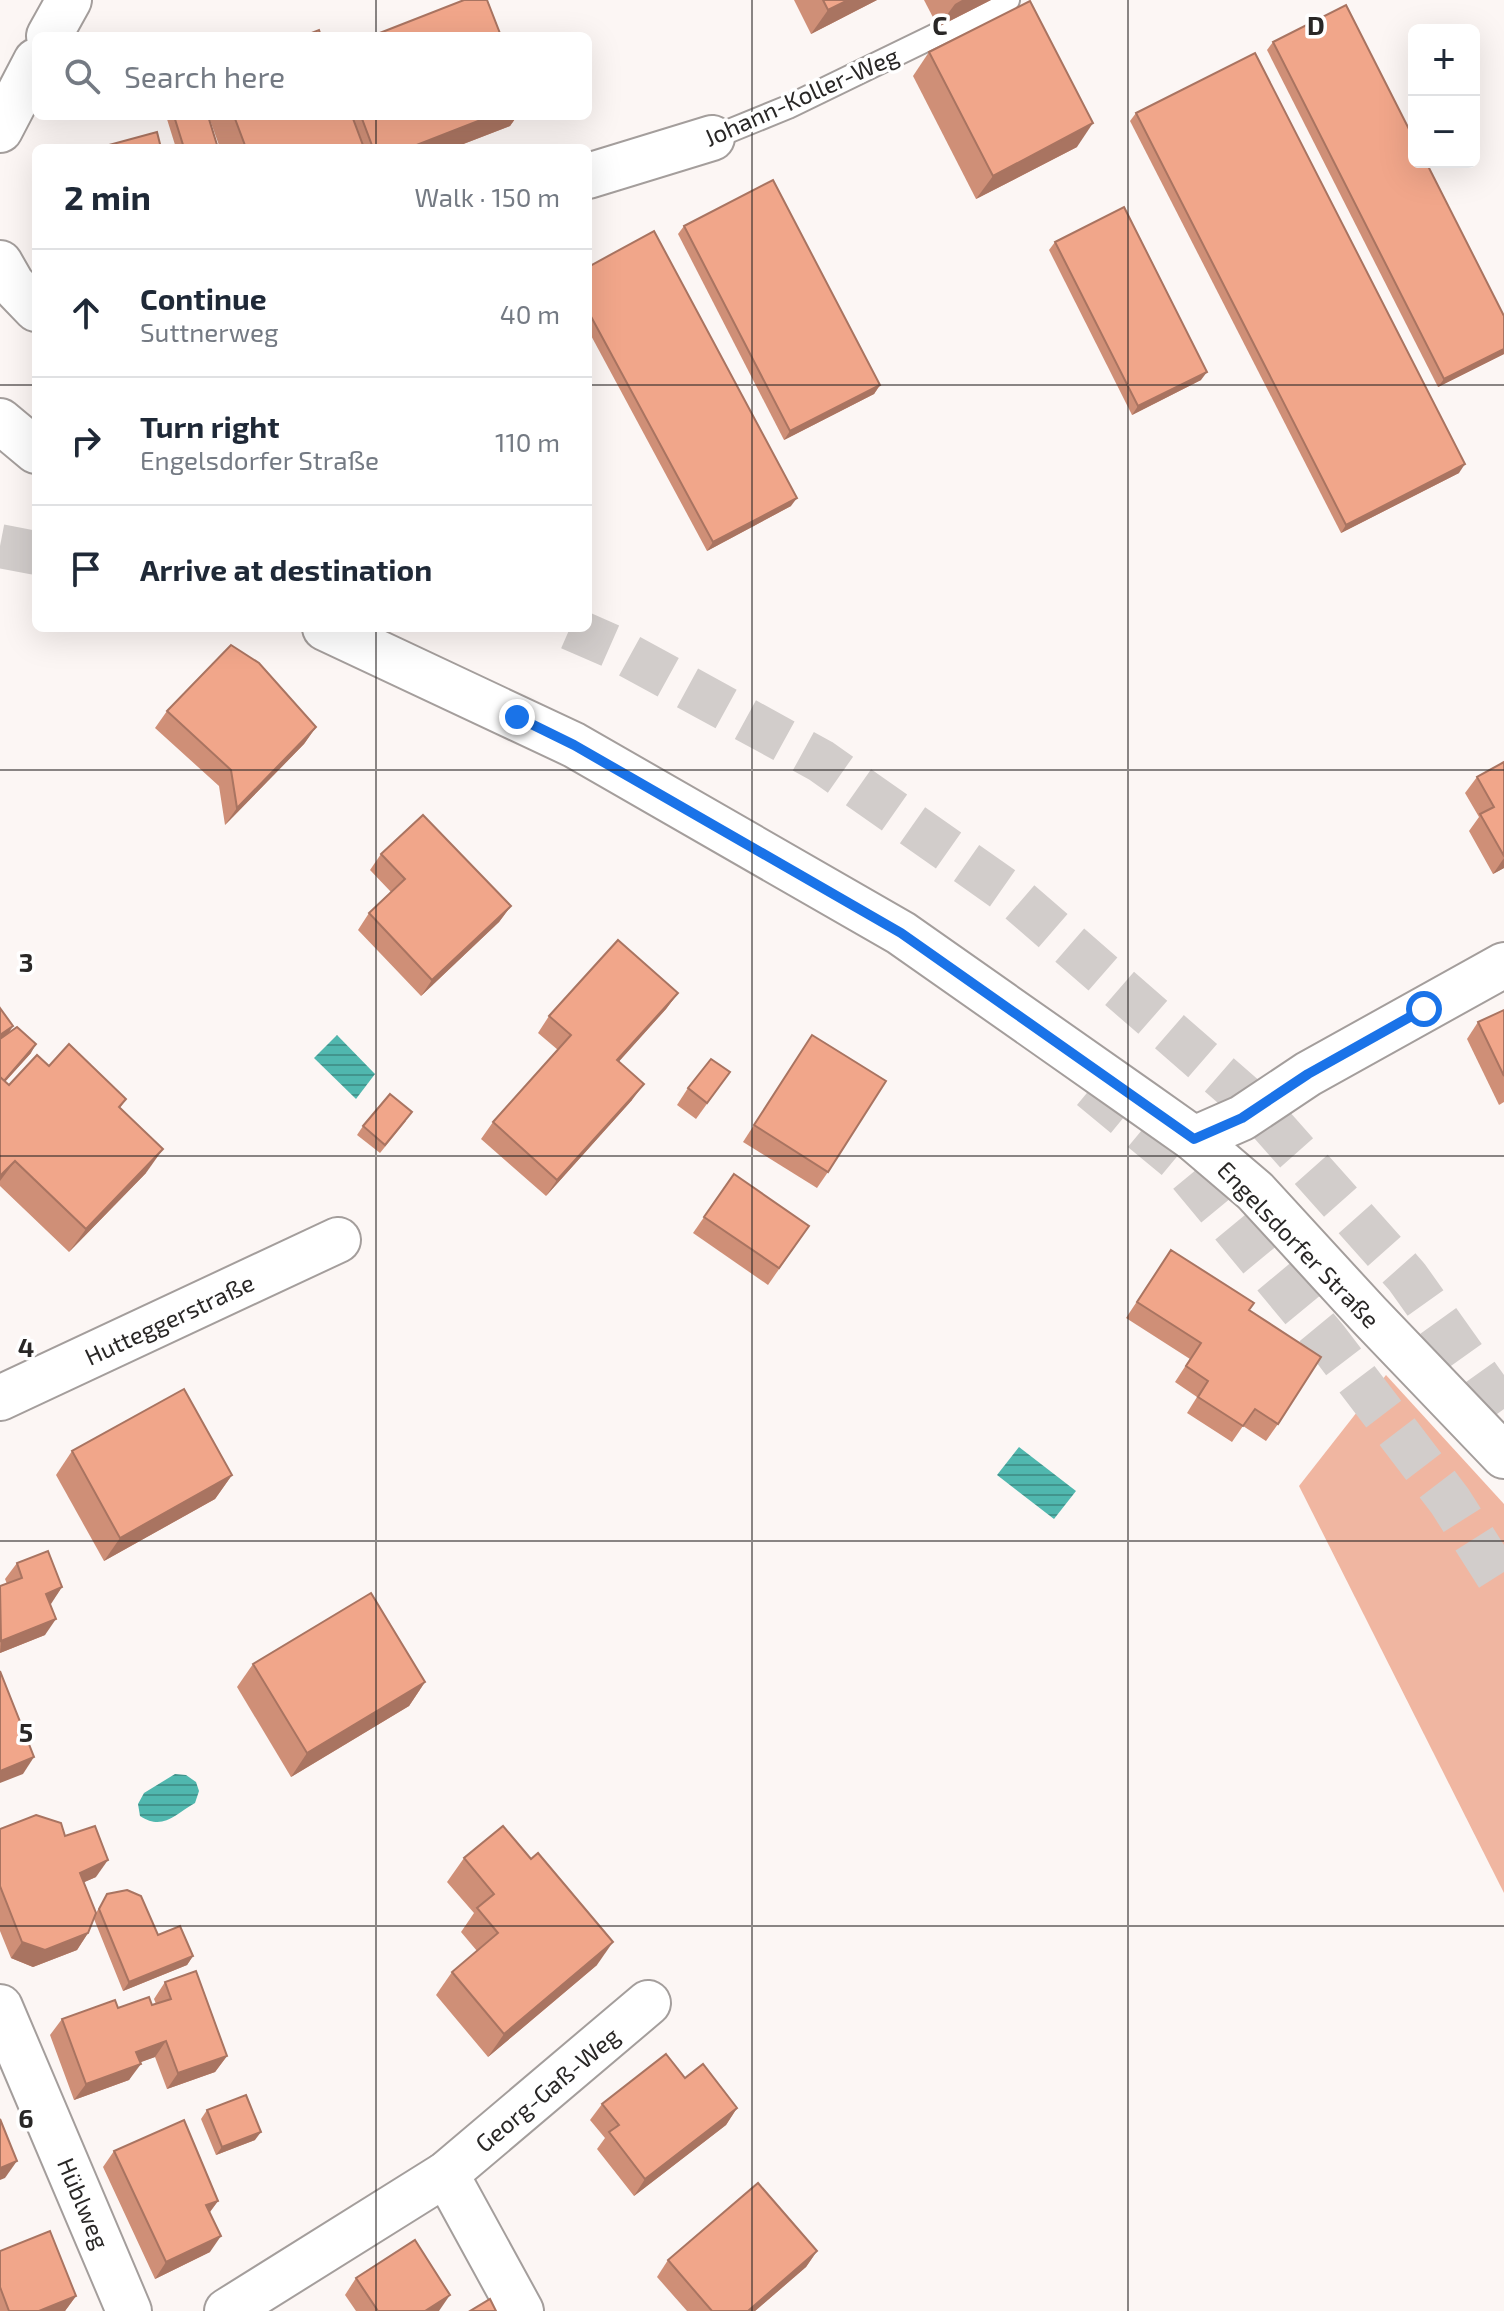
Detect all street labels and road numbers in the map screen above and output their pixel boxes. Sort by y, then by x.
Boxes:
street label: Johann-Koller-Weg [699,40,903,152]
street label: Engelsdorfer Straße [1212,1155,1386,1333]
street label: Hutteggerstraße [80,1267,258,1371]
street label: Georg-Gaß-Weg [469,2020,625,2158]
street label: Hüblweg [52,2153,116,2253]

